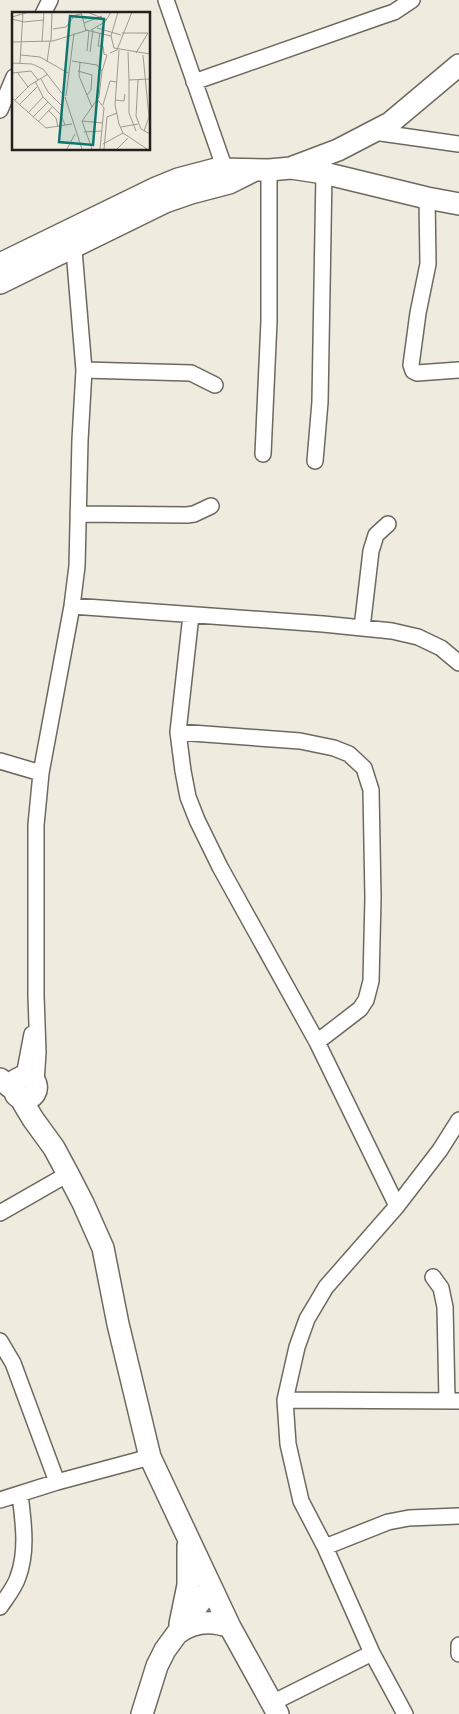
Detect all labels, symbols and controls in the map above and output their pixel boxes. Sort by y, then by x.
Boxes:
inset map [12,12,150,150]

